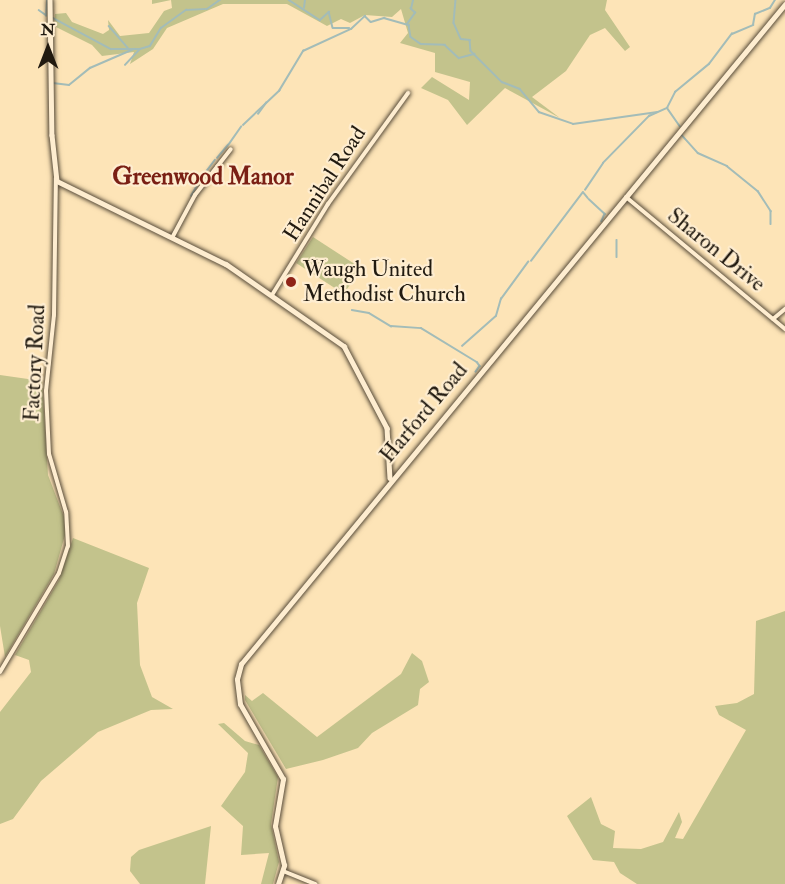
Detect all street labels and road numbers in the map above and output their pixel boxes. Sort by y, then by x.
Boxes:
street label: Hannibal Road [278,122,372,246]
street label: Sharon Drive [662,203,770,297]
street label: Factory Road [19,304,51,422]
street label: Harford Road [375,358,473,468]

